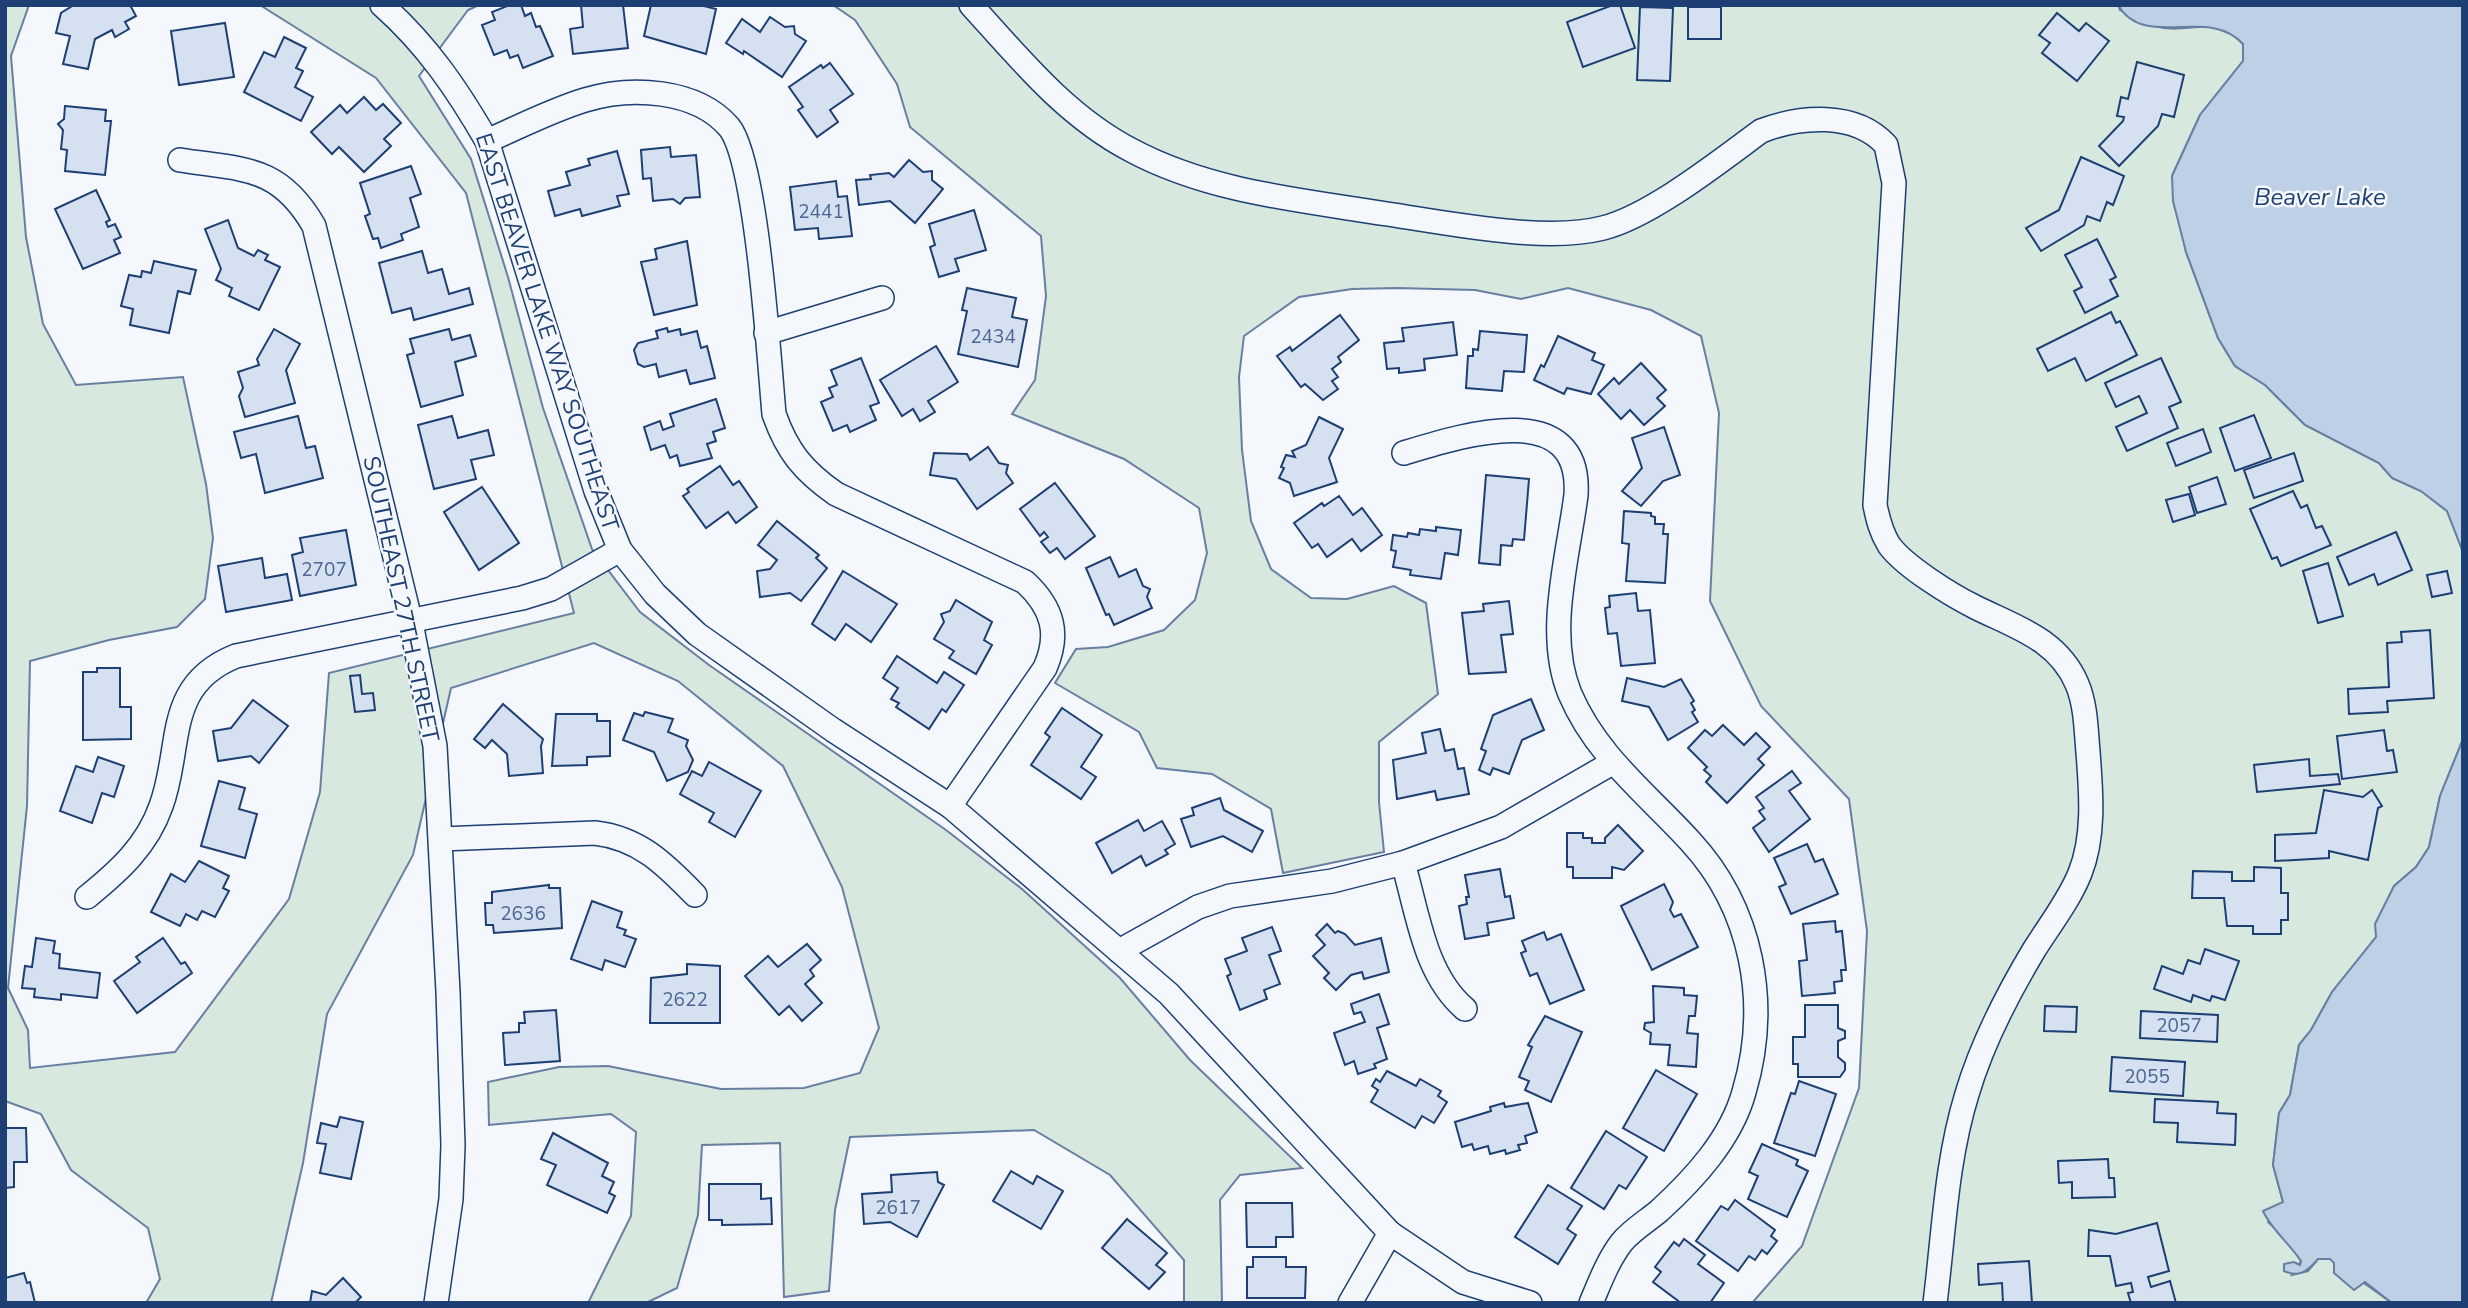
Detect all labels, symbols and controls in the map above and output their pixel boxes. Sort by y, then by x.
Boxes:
street label: EAST BEAVER LAKE WAY SOUTHEAST [468,129,626,535]
water label: Beaver Lake [2254,181,2386,213]
house number: 2441 [798,199,844,225]
house number: 2434 [970,324,1016,350]
street label: SOUTHEAST 27TH STREET [356,453,446,745]
house number: 2707 [301,557,347,583]
house number: 2636 [500,901,546,927]
house number: 2622 [662,987,708,1013]
house number: 2057 [2156,1013,2202,1039]
house number: 2055 [2124,1064,2170,1090]
house number: 2617 [875,1195,921,1221]

